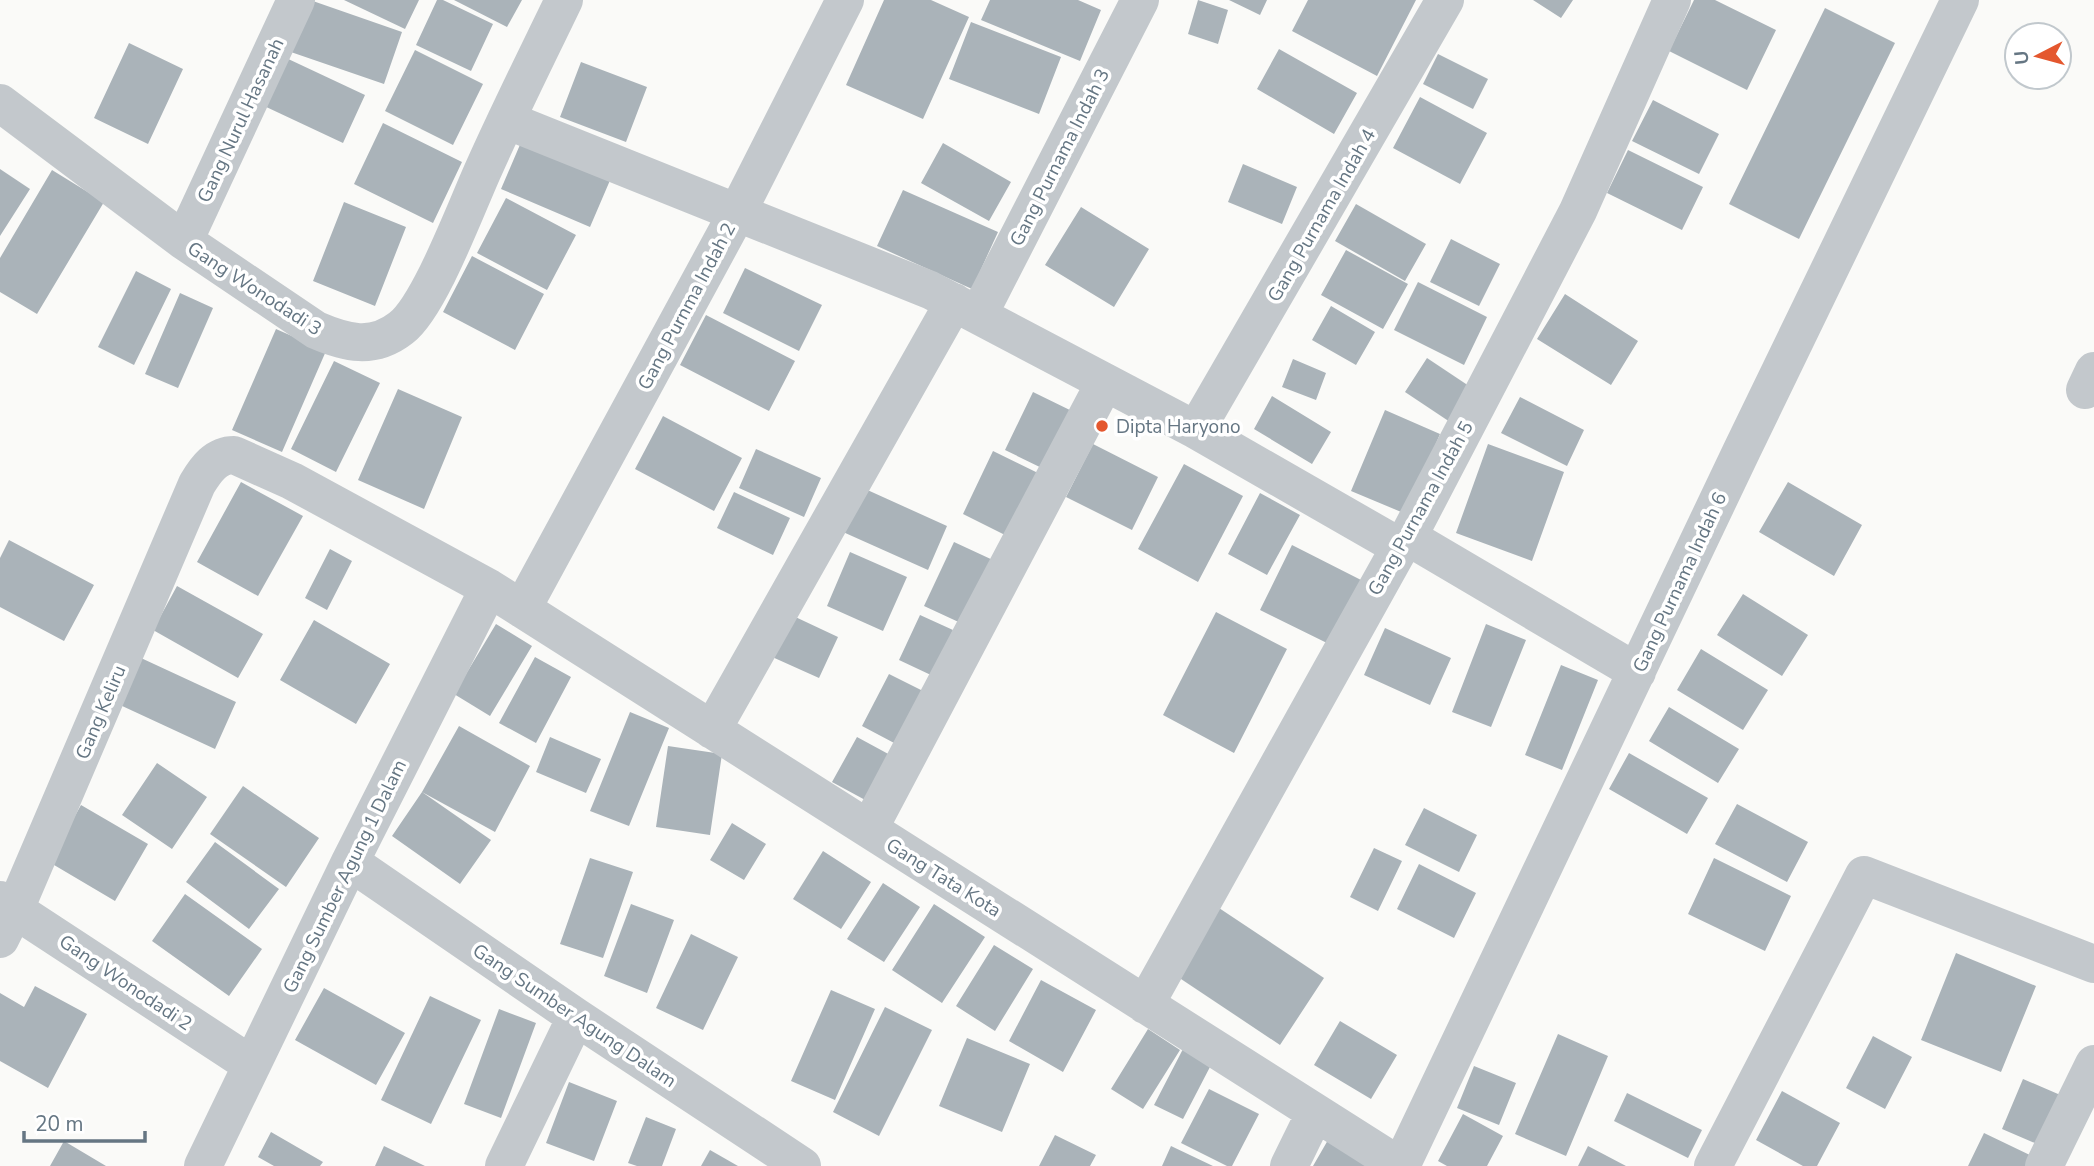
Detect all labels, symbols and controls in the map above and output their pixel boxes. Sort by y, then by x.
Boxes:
north arrow [2003,21,2073,91]
street label: Gang Nurul Hasanah [191,34,290,207]
text: U [2008,49,2036,66]
street label: Gang Purnama Indah 3 [1004,64,1116,251]
street label: Gang Purnama Indah 4 [1262,124,1382,307]
street label: Gang Purnma Indah 2 [632,218,742,395]
street label: Gang Wonodadi 3 [182,236,327,342]
place label: Dipta Haryono [1116,414,1241,440]
street label: Gang Purnama Indah 5 [1362,416,1480,601]
marker: Dipta Haryono [1094,418,1110,434]
street label: Gang Purnama Indah 6 [1627,488,1733,677]
street label: Gang Keliru [69,661,132,763]
street label: Gang Sumber Agung 1 Dalam [277,755,413,998]
street label: Gang Tata Kota [881,832,1006,924]
street label: Gang Wonodadi 2 [54,929,197,1037]
street label: Gang Sumber Agung Dalam [467,938,681,1094]
scale bar [24,1100,145,1144]
text: 20 m [35,1110,84,1138]

